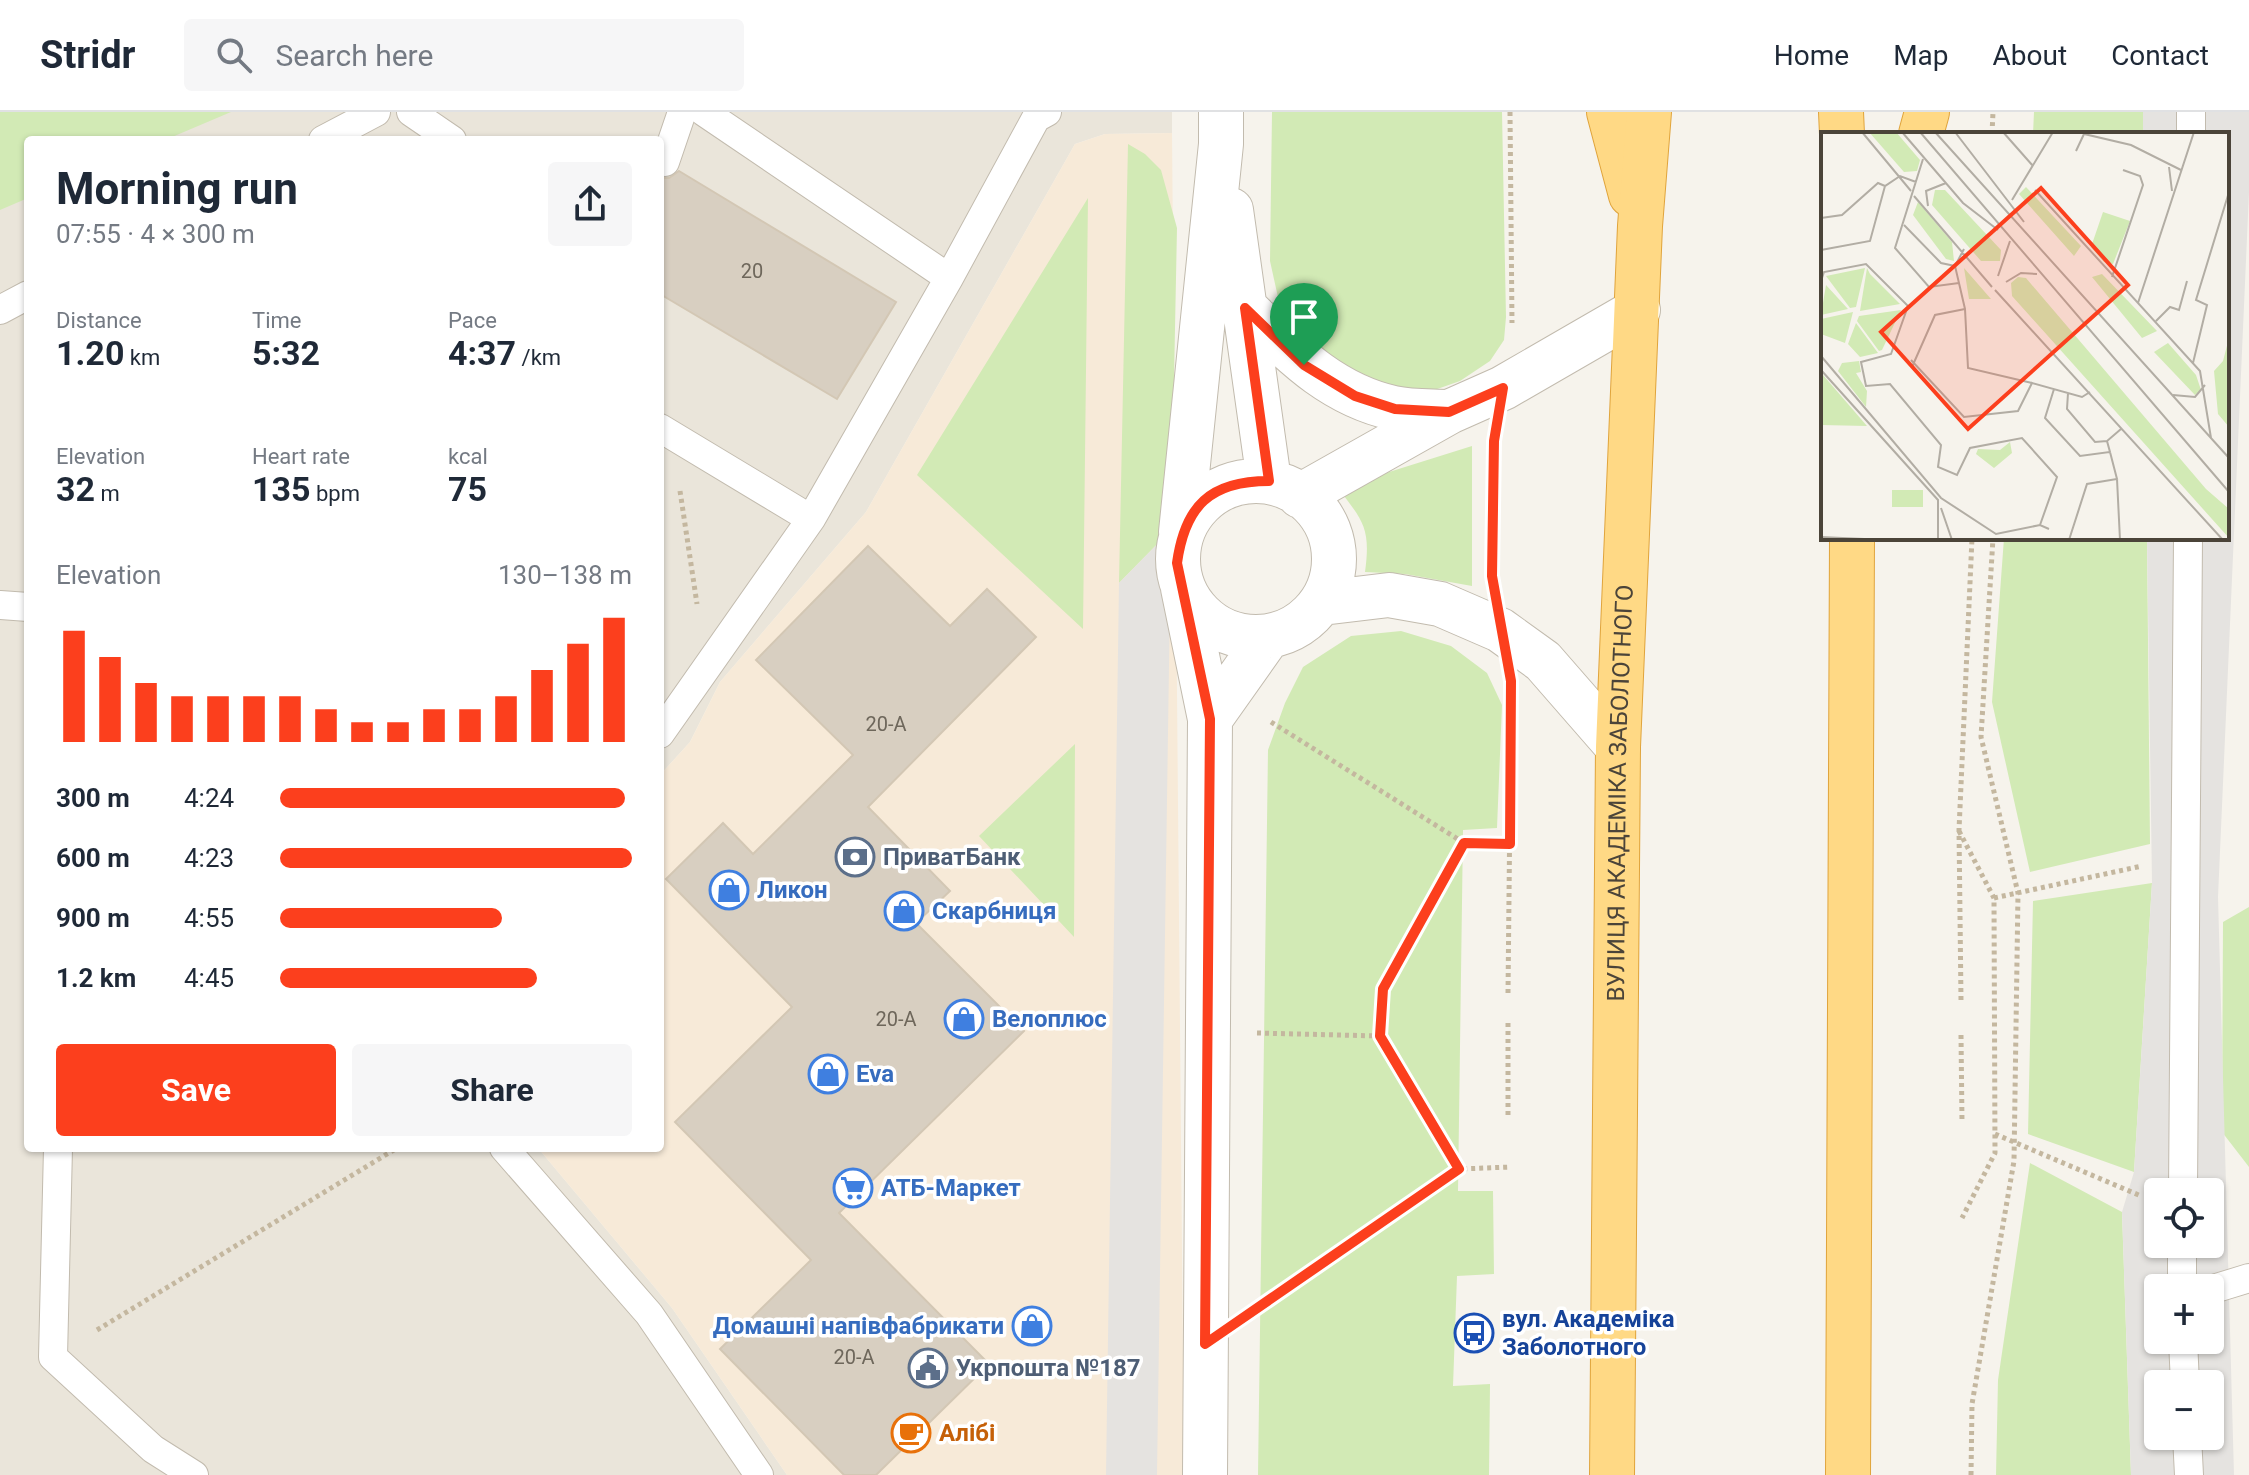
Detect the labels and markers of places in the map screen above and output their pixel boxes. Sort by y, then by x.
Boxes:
pin [1270,283,1338,365]
bank icon: ПриватБанк [834,836,876,878]
place label: ПриватБанк [883,843,1021,871]
shop icon: Ликон [708,869,750,911]
place label: Ликон [757,876,828,904]
shop icon: Скарбниця [883,890,925,932]
place label: Скарбниця [932,897,1056,925]
shop icon: Велоплюс [943,998,985,1040]
place label: Велоплюс [992,1005,1107,1033]
shop icon: Eva [807,1053,849,1095]
place label: Eva [856,1060,894,1088]
supermarket icon: АТБ-Маркет [832,1167,874,1209]
place label: АТБ-Маркет [881,1174,1021,1202]
shop icon: Домашні напівфабрикати [1011,1305,1053,1347]
place label: вул. Академіка Заболотного [1502,1305,1675,1361]
place label: Домашні напівфабрикати [713,1312,1004,1340]
bus stop icon: вул. Академіка Заболотного [1453,1312,1495,1354]
public building icon: Укрпошта №187 [907,1347,949,1389]
place label: Укрпошта №187 [956,1354,1141,1382]
cafe icon: Алібі [890,1412,932,1454]
place label: Алібі [939,1419,995,1447]

